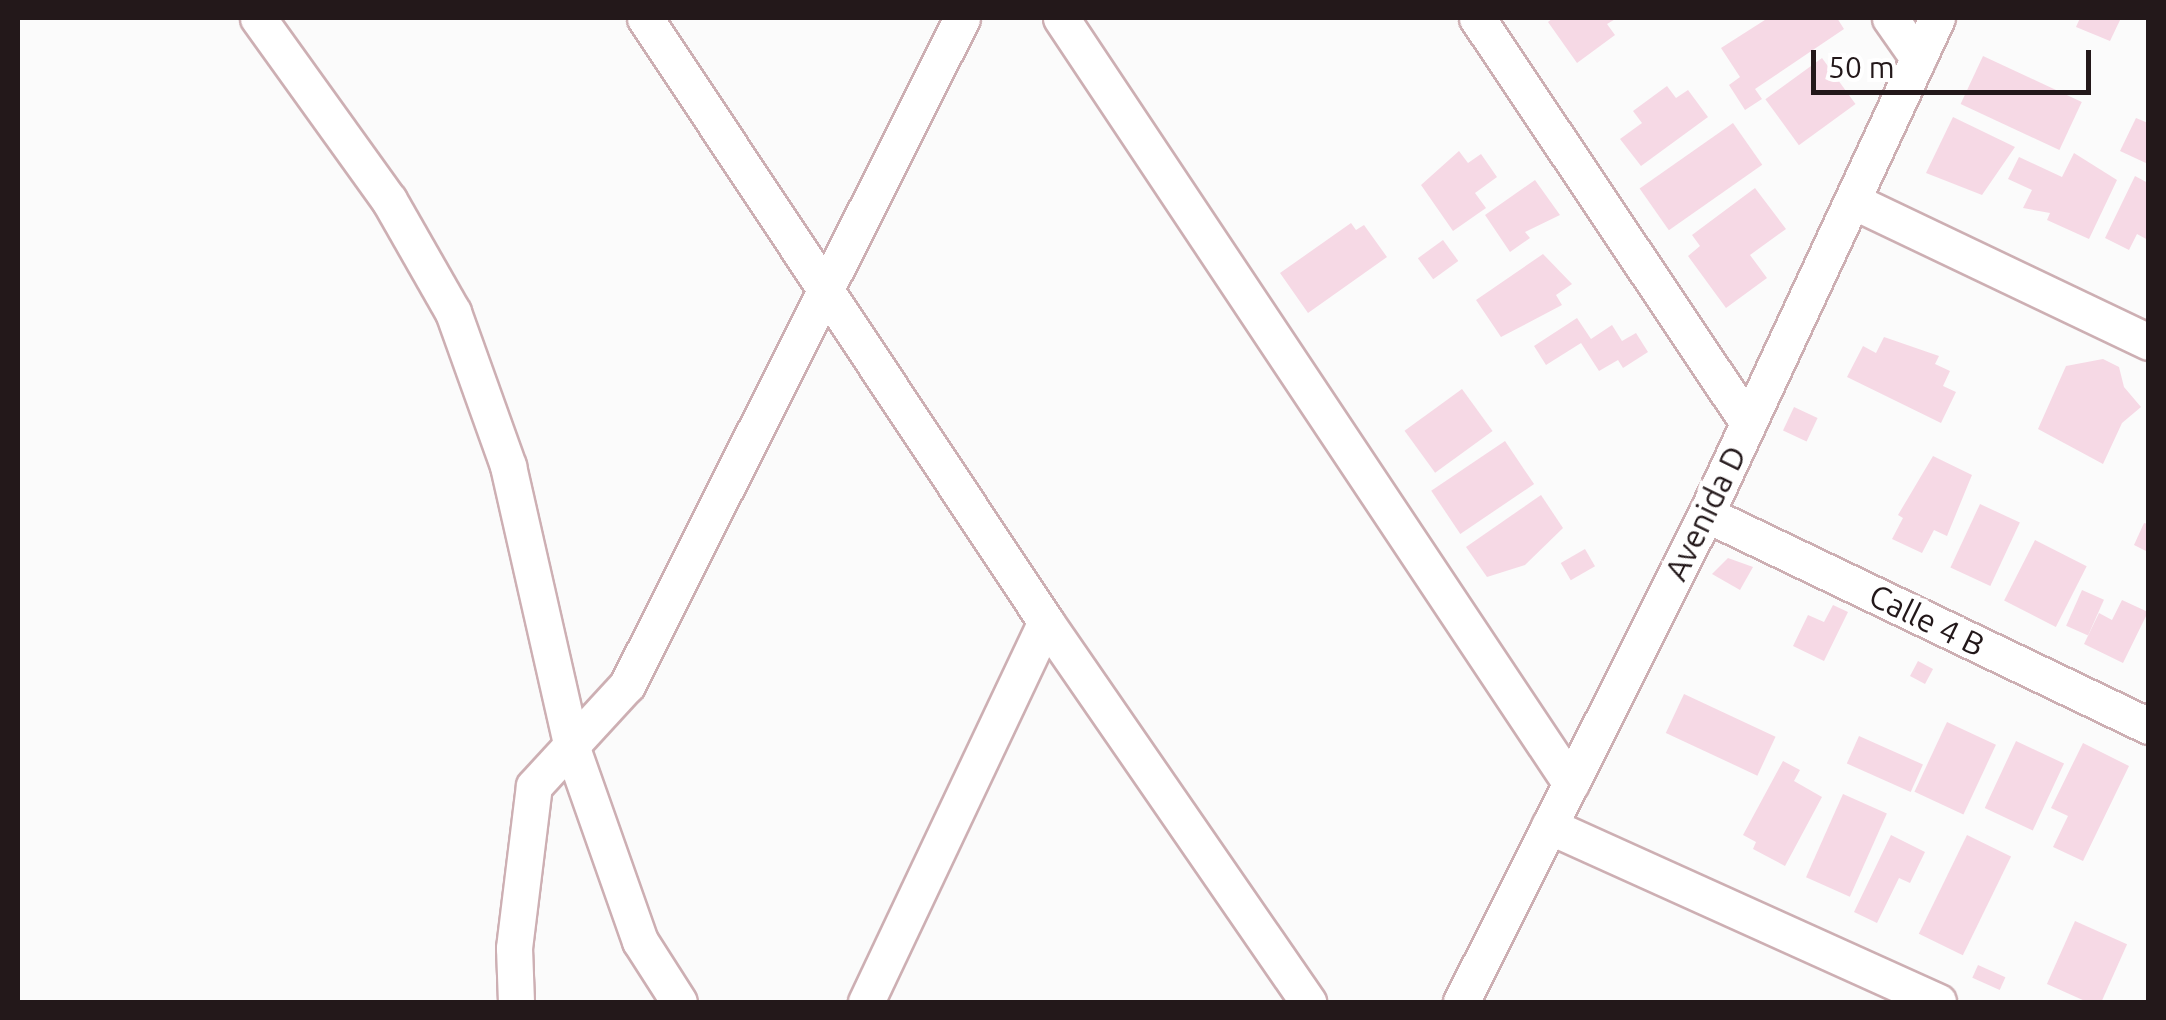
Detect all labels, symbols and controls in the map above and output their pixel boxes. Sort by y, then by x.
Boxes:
scale bar [1816,30,2096,92]
text: 50 m [1828,50,1895,84]
street label: Avenida D [1656,440,1754,586]
street label: Calle 4 B [1863,576,1991,664]

